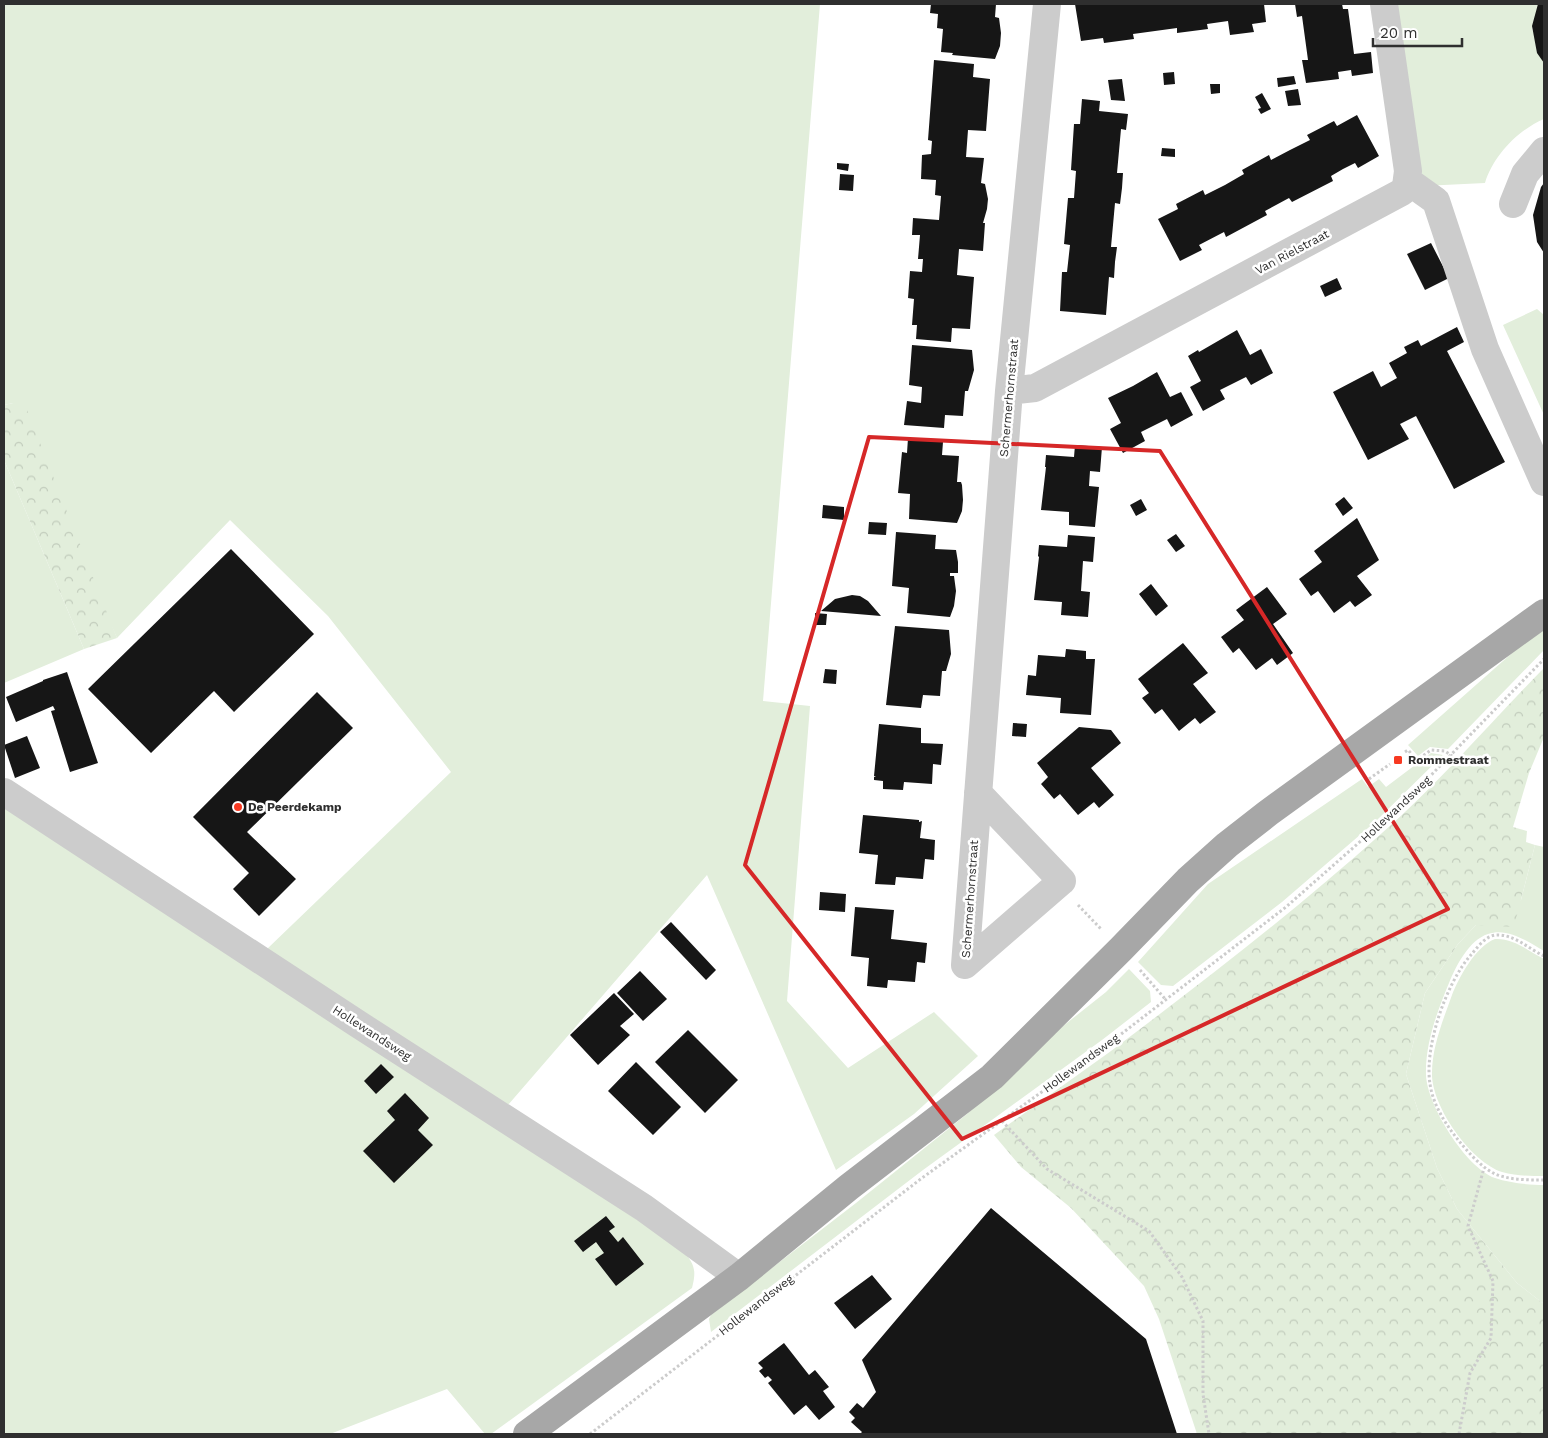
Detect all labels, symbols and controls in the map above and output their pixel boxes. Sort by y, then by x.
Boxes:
scale bar [1373,15,1462,47]
text: 20 m [1380,24,1418,42]
street label: Van Rielstraat [1253,227,1331,277]
street label: Schermerhornstraat [997,338,1021,458]
place label: Rommestraat [1408,753,1490,767]
marker: Rommestraat [1392,754,1404,766]
street label: Hollewandsweg [1358,773,1434,845]
place label: De Peerdekamp [248,800,342,814]
marker: De Peerdekamp [232,801,244,813]
street label: Schermerhornstraat [959,839,981,959]
street label: Hollewandsweg [330,1002,414,1064]
street label: Hollewandsweg [1040,1030,1122,1095]
street label: Hollewandsweg [716,1271,797,1338]

